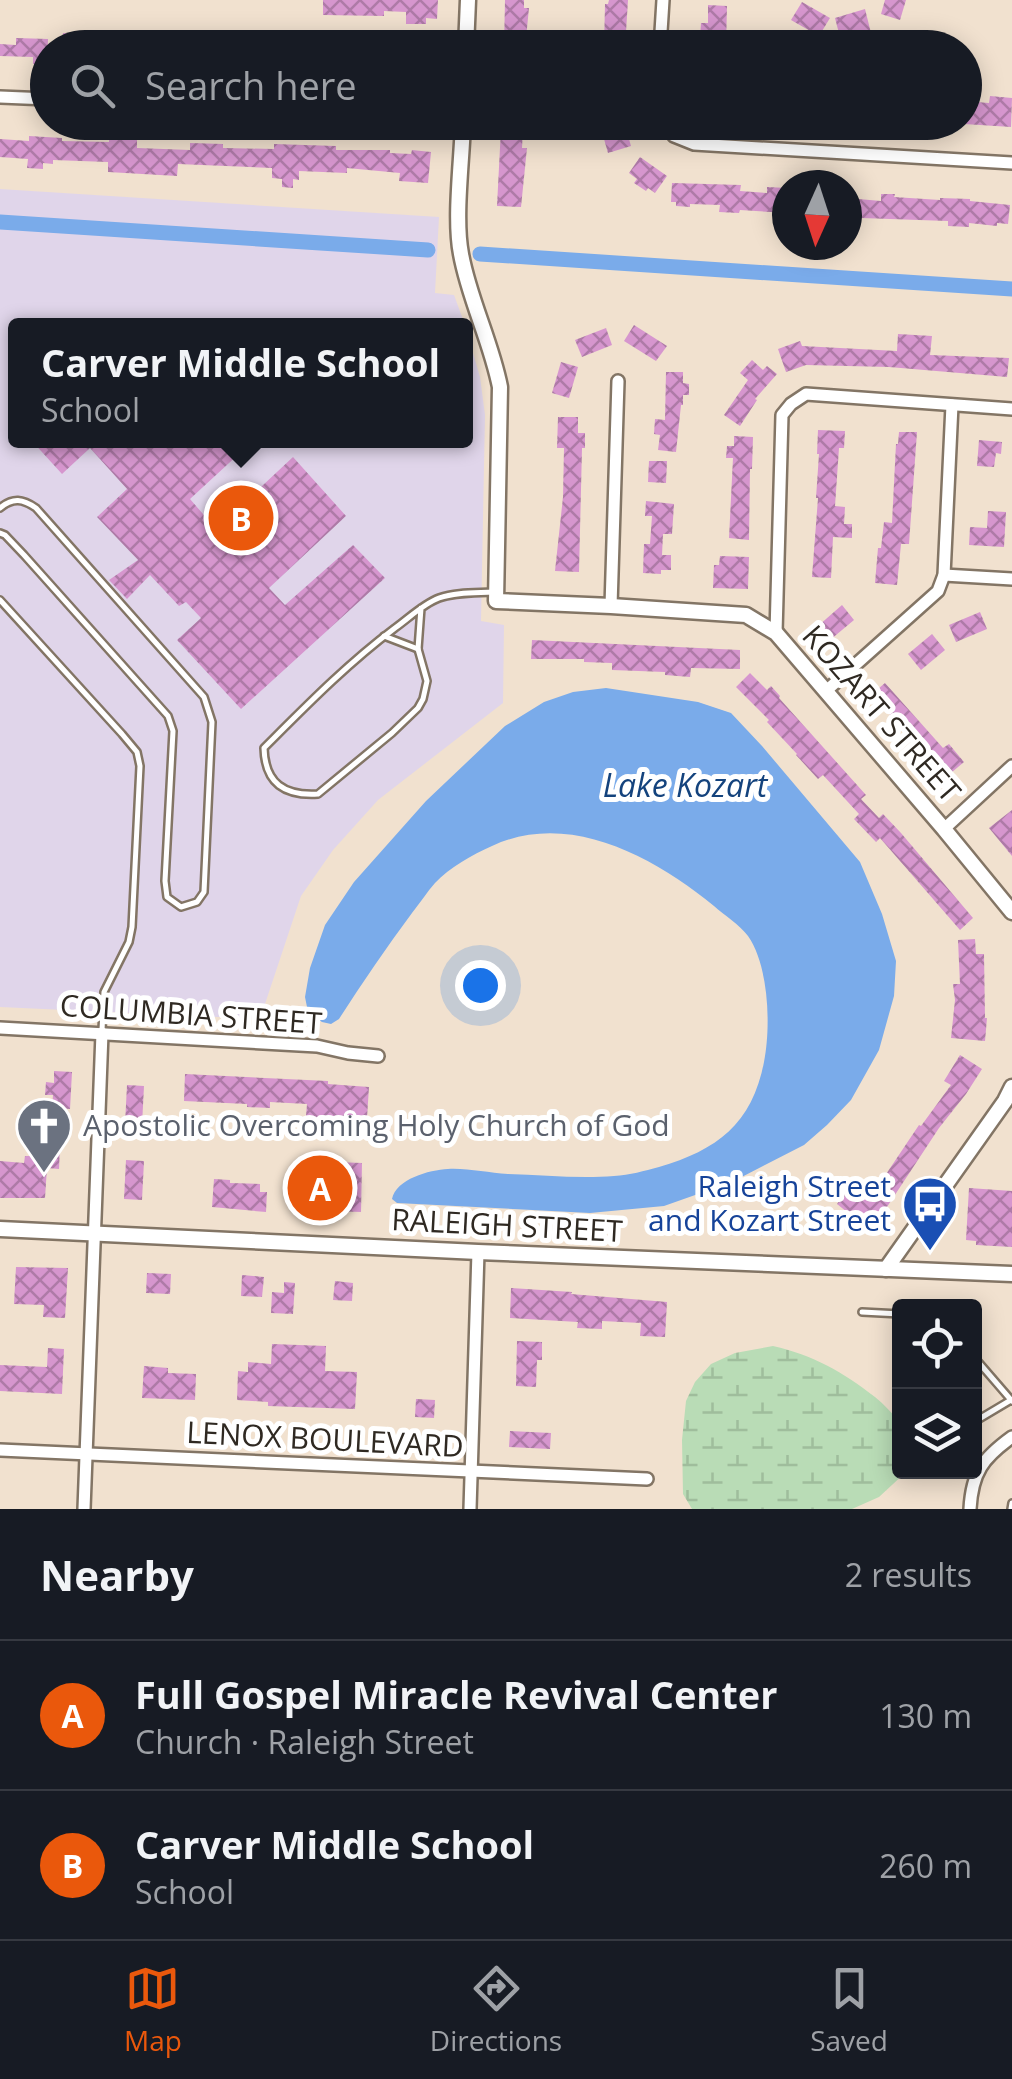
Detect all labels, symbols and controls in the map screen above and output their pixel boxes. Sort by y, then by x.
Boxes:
search box [30,30,982,140]
icon: search [65,58,120,113]
text: Search here [145,59,357,111]
north arrow [772,170,862,260]
popup [8,318,473,448]
text: Carver Middle School [41,336,440,388]
text: School [41,388,140,431]
pin: B [208,480,274,556]
street label: KOZART STREET [794,616,971,811]
water label: Lake Kozart [603,763,769,806]
your location [455,960,506,1011]
street label: COLUMBIA STREET [59,984,324,1043]
church icon: Apostolic Overcoming Holy Church of God [14,1096,74,1175]
place label: Apostolic Overcoming Holy Church of God [83,1104,670,1145]
pin: A [288,1150,352,1226]
place label: Raleigh Street and Kozart Street [648,1165,891,1240]
bus stop icon: Raleigh Street and Kozart Street [900,1174,960,1253]
street label: RALEIGH STREET [391,1198,624,1251]
map controls [892,1299,982,1479]
button: locate [892,1299,982,1389]
button: layers [892,1389,982,1479]
street label: LENOX BOULEVARD [185,1411,465,1466]
text: Nearby [40,1546,194,1603]
text: 2 results [845,1553,972,1596]
text: Full Gospel Miracle Revival Center [135,1668,778,1720]
text: A [61,1694,84,1737]
text: 130 m [879,1694,972,1737]
text: Church · Raleigh Street [135,1720,474,1763]
text: Carver Middle School [135,1818,534,1870]
text: B [62,1844,83,1887]
text: 260 m [879,1844,972,1887]
text: School [135,1870,234,1913]
tab: Map [124,1961,182,2059]
tab: Directions [430,1961,562,2059]
tab: Saved [810,1961,888,2059]

